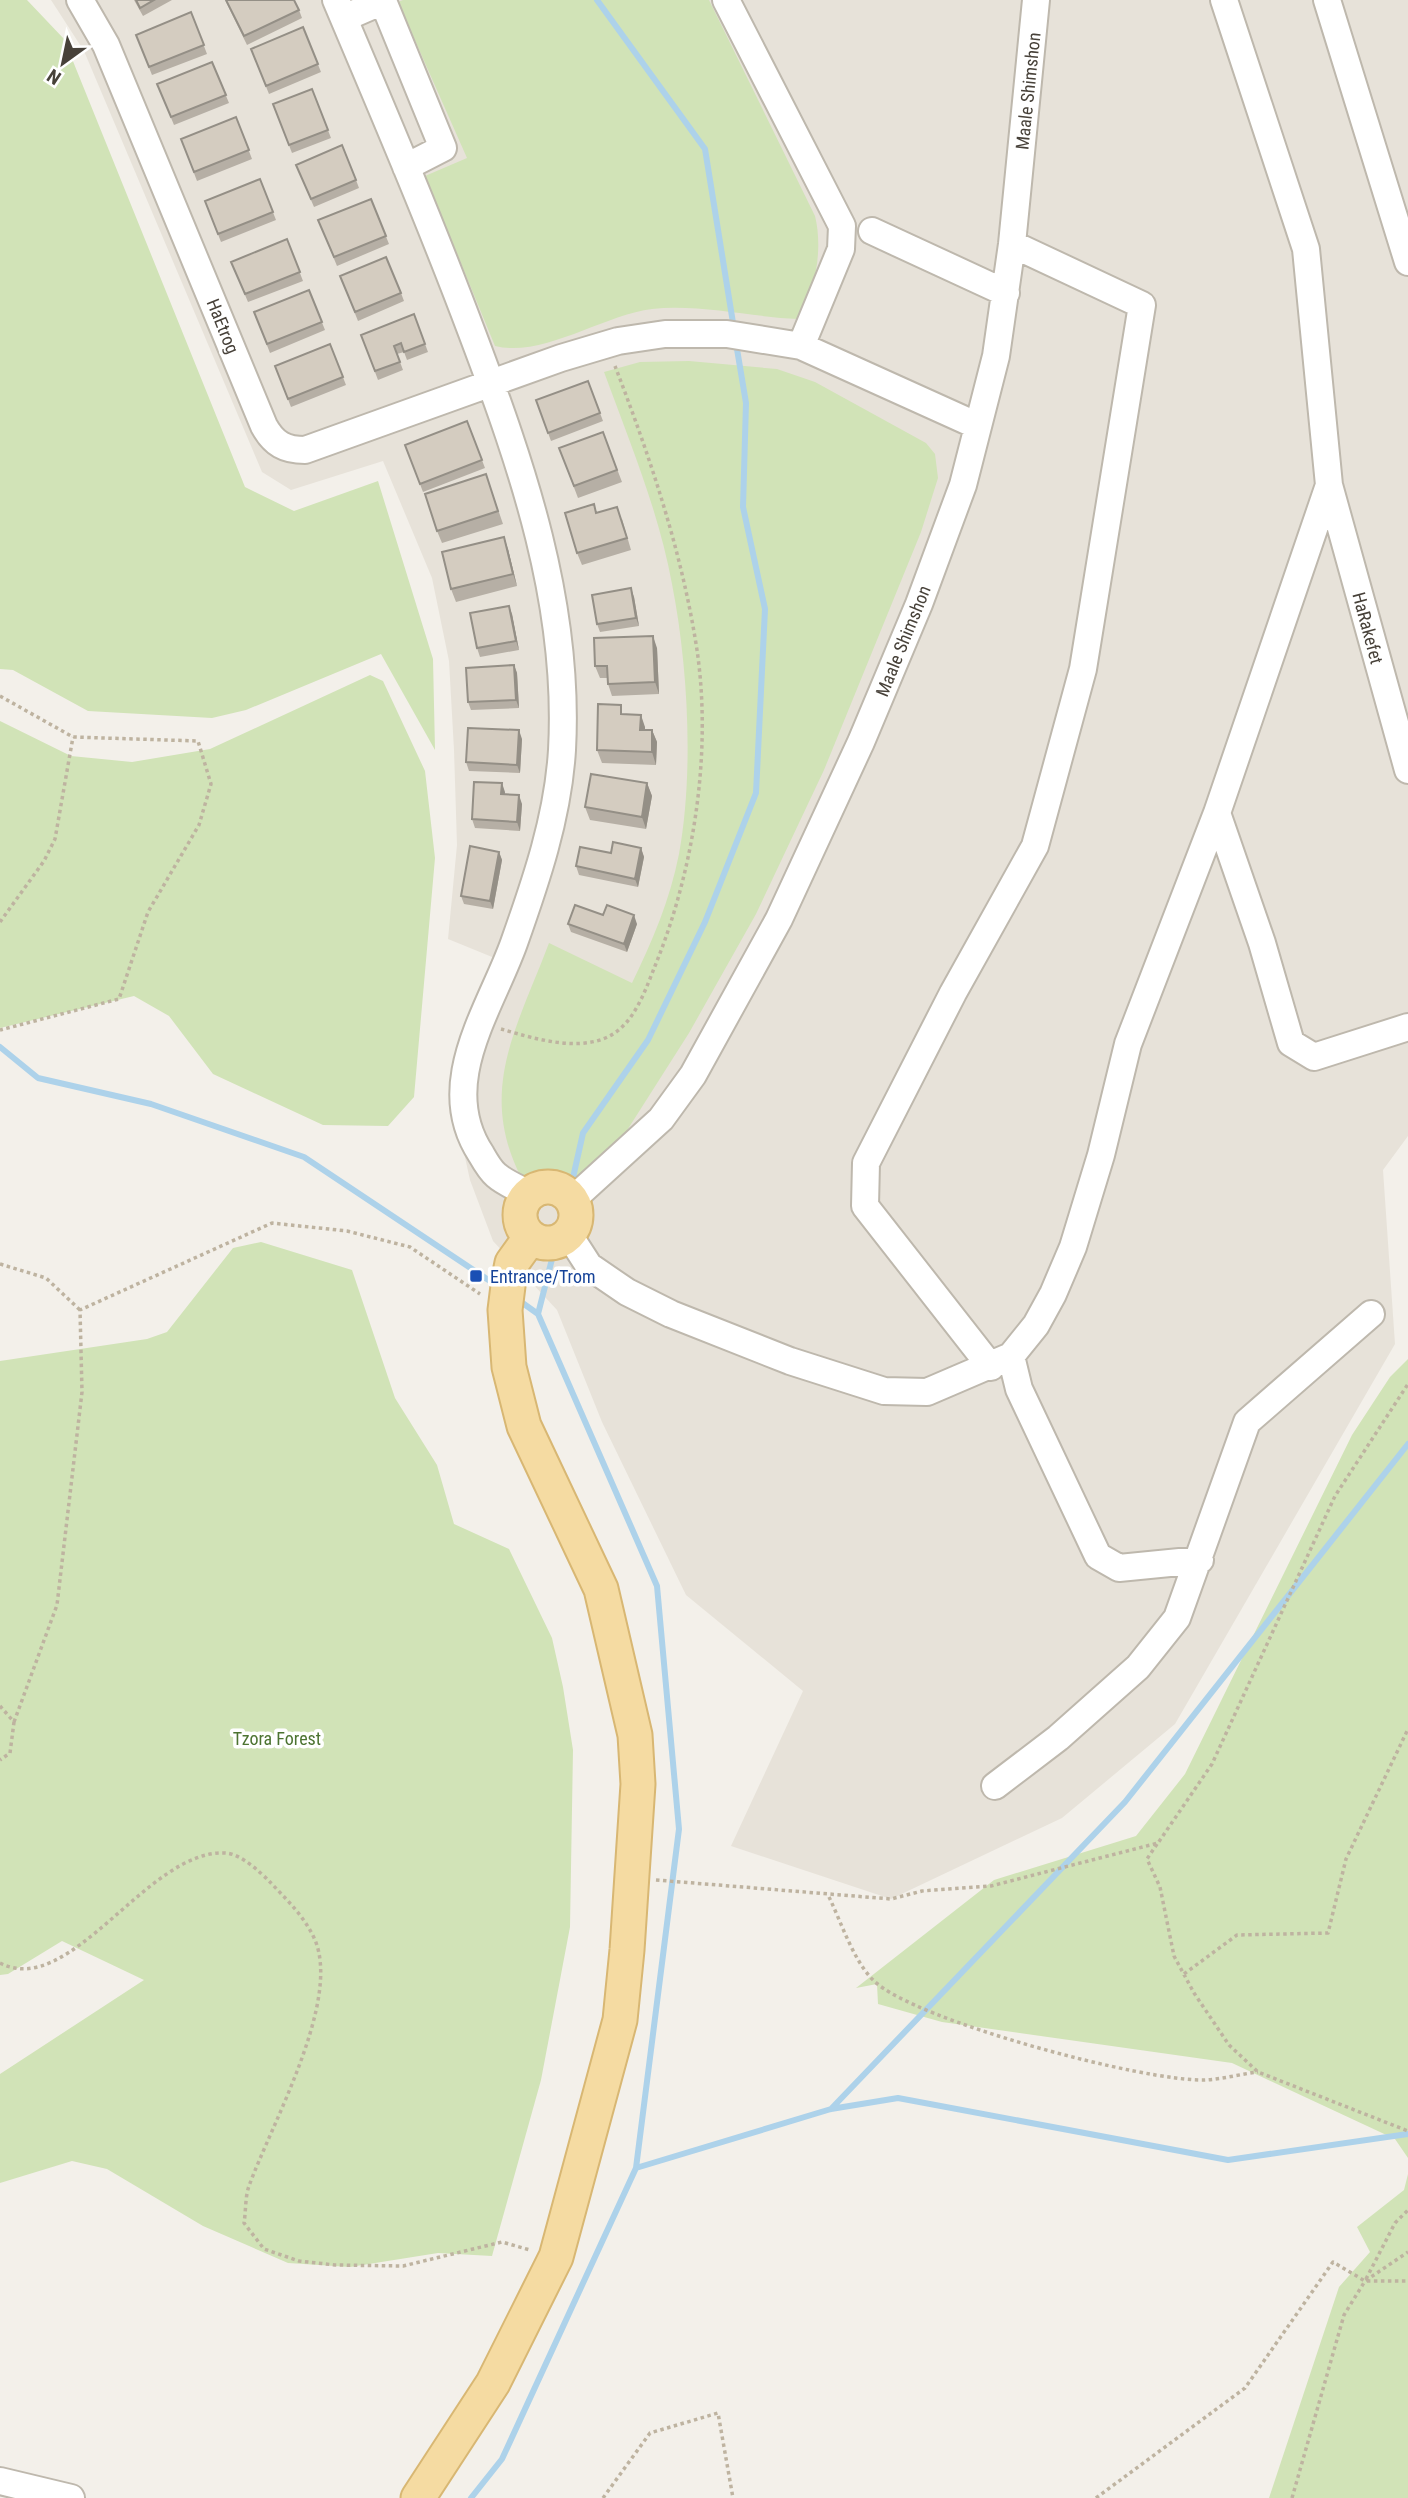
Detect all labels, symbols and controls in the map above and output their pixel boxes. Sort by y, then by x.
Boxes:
north arrow [28,28,98,98]
street label: Maale Shimshon [1011,31,1045,151]
text: N [43,64,65,90]
street label: HaEtrog [203,296,243,356]
street label: Maale Shimshon [871,582,935,700]
street label: HaRakefet [1348,590,1388,666]
place label: Entrance/Trom [490,1266,596,1287]
marker: Entrance/Trom [468,1268,484,1284]
park label: Tzora Forest [233,1728,321,1749]

